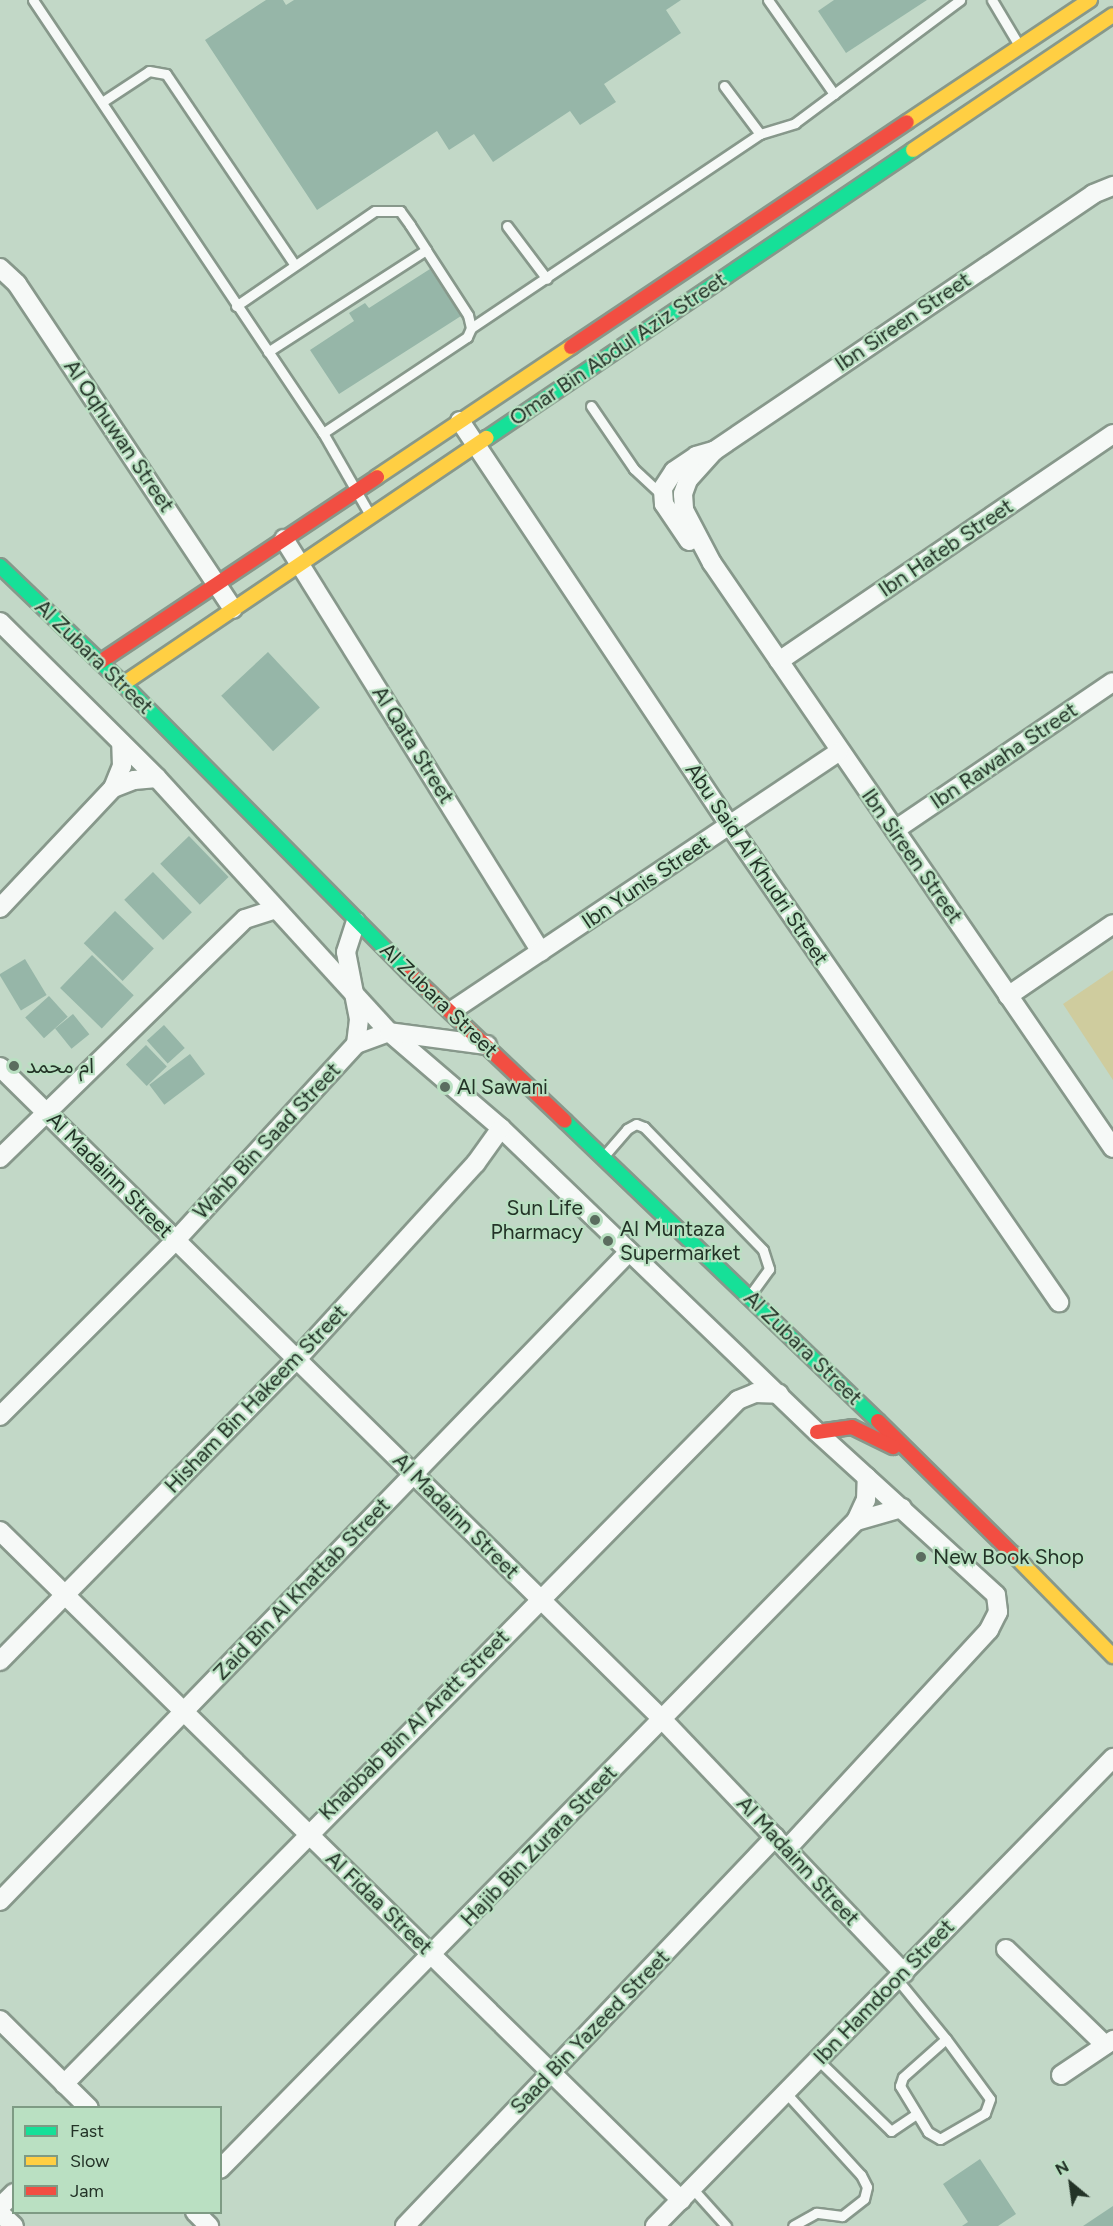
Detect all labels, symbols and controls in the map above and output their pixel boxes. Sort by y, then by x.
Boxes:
street label: Omar Bin Abdul Aziz Street [505,267,731,431]
street label: Ibn Sireen Street [830,267,976,377]
street label: Al Oqhuwan Street [59,355,179,517]
street label: Ibn Hateb Street [874,494,1018,602]
street label: Al Zubara Street [30,594,158,720]
street label: Al Qata Street [367,682,459,808]
street label: Ibn Rawaha Street [926,697,1082,815]
street label: Abu Said Al Khudri Street [680,758,834,970]
street label: Ibn Sireen Street [856,784,968,928]
street label: Ibn Yunis Street [577,830,715,934]
street label: Al Zubara Street [375,937,503,1063]
place label: ام محمد [26,1053,94,1079]
street label: Wahb Bin Saad Street [188,1058,346,1224]
marker: ام محمد [7,1059,21,1073]
place label: Al Sawani [457,1074,548,1100]
marker: Al Sawani [438,1080,452,1094]
street label: Al Madainn Street [42,1107,178,1243]
place label: Sun Life Pharmacy [491,1195,583,1245]
marker: Sun Life Pharmacy [588,1213,602,1227]
place label: Al Muntaza Supermarket [620,1216,741,1266]
marker: Al Muntaza Supermarket [601,1234,615,1248]
street label: Al Zubara Street [739,1285,867,1411]
street label: Hisham Bin Hakeem Street [159,1300,353,1498]
street label: Al Madainn Street [388,1448,524,1584]
street label: Zaid Bin Al Khattab Street [208,1493,396,1685]
place label: New Book Shop [933,1544,1084,1570]
marker: New Book Shop [914,1550,928,1564]
street label: Khabbab Bin Al Aratt Street [314,1625,514,1825]
street label: Hajib Bin Zurara Street [456,1760,622,1932]
street label: Al Madainn Street [732,1791,864,1931]
street label: Al Fidaa Street [321,1846,437,1960]
street label: Ibn Hamdoon Street [808,1914,960,2070]
street label: Saad Bin Yazeed Street [505,1945,675,2119]
legend [12,2106,222,2214]
text: Fast [70,2120,104,2142]
text: Slow [70,2150,109,2172]
north arrow [1041,2154,1101,2214]
text: N [1052,2157,1072,2179]
text: Jam [70,2180,104,2202]

